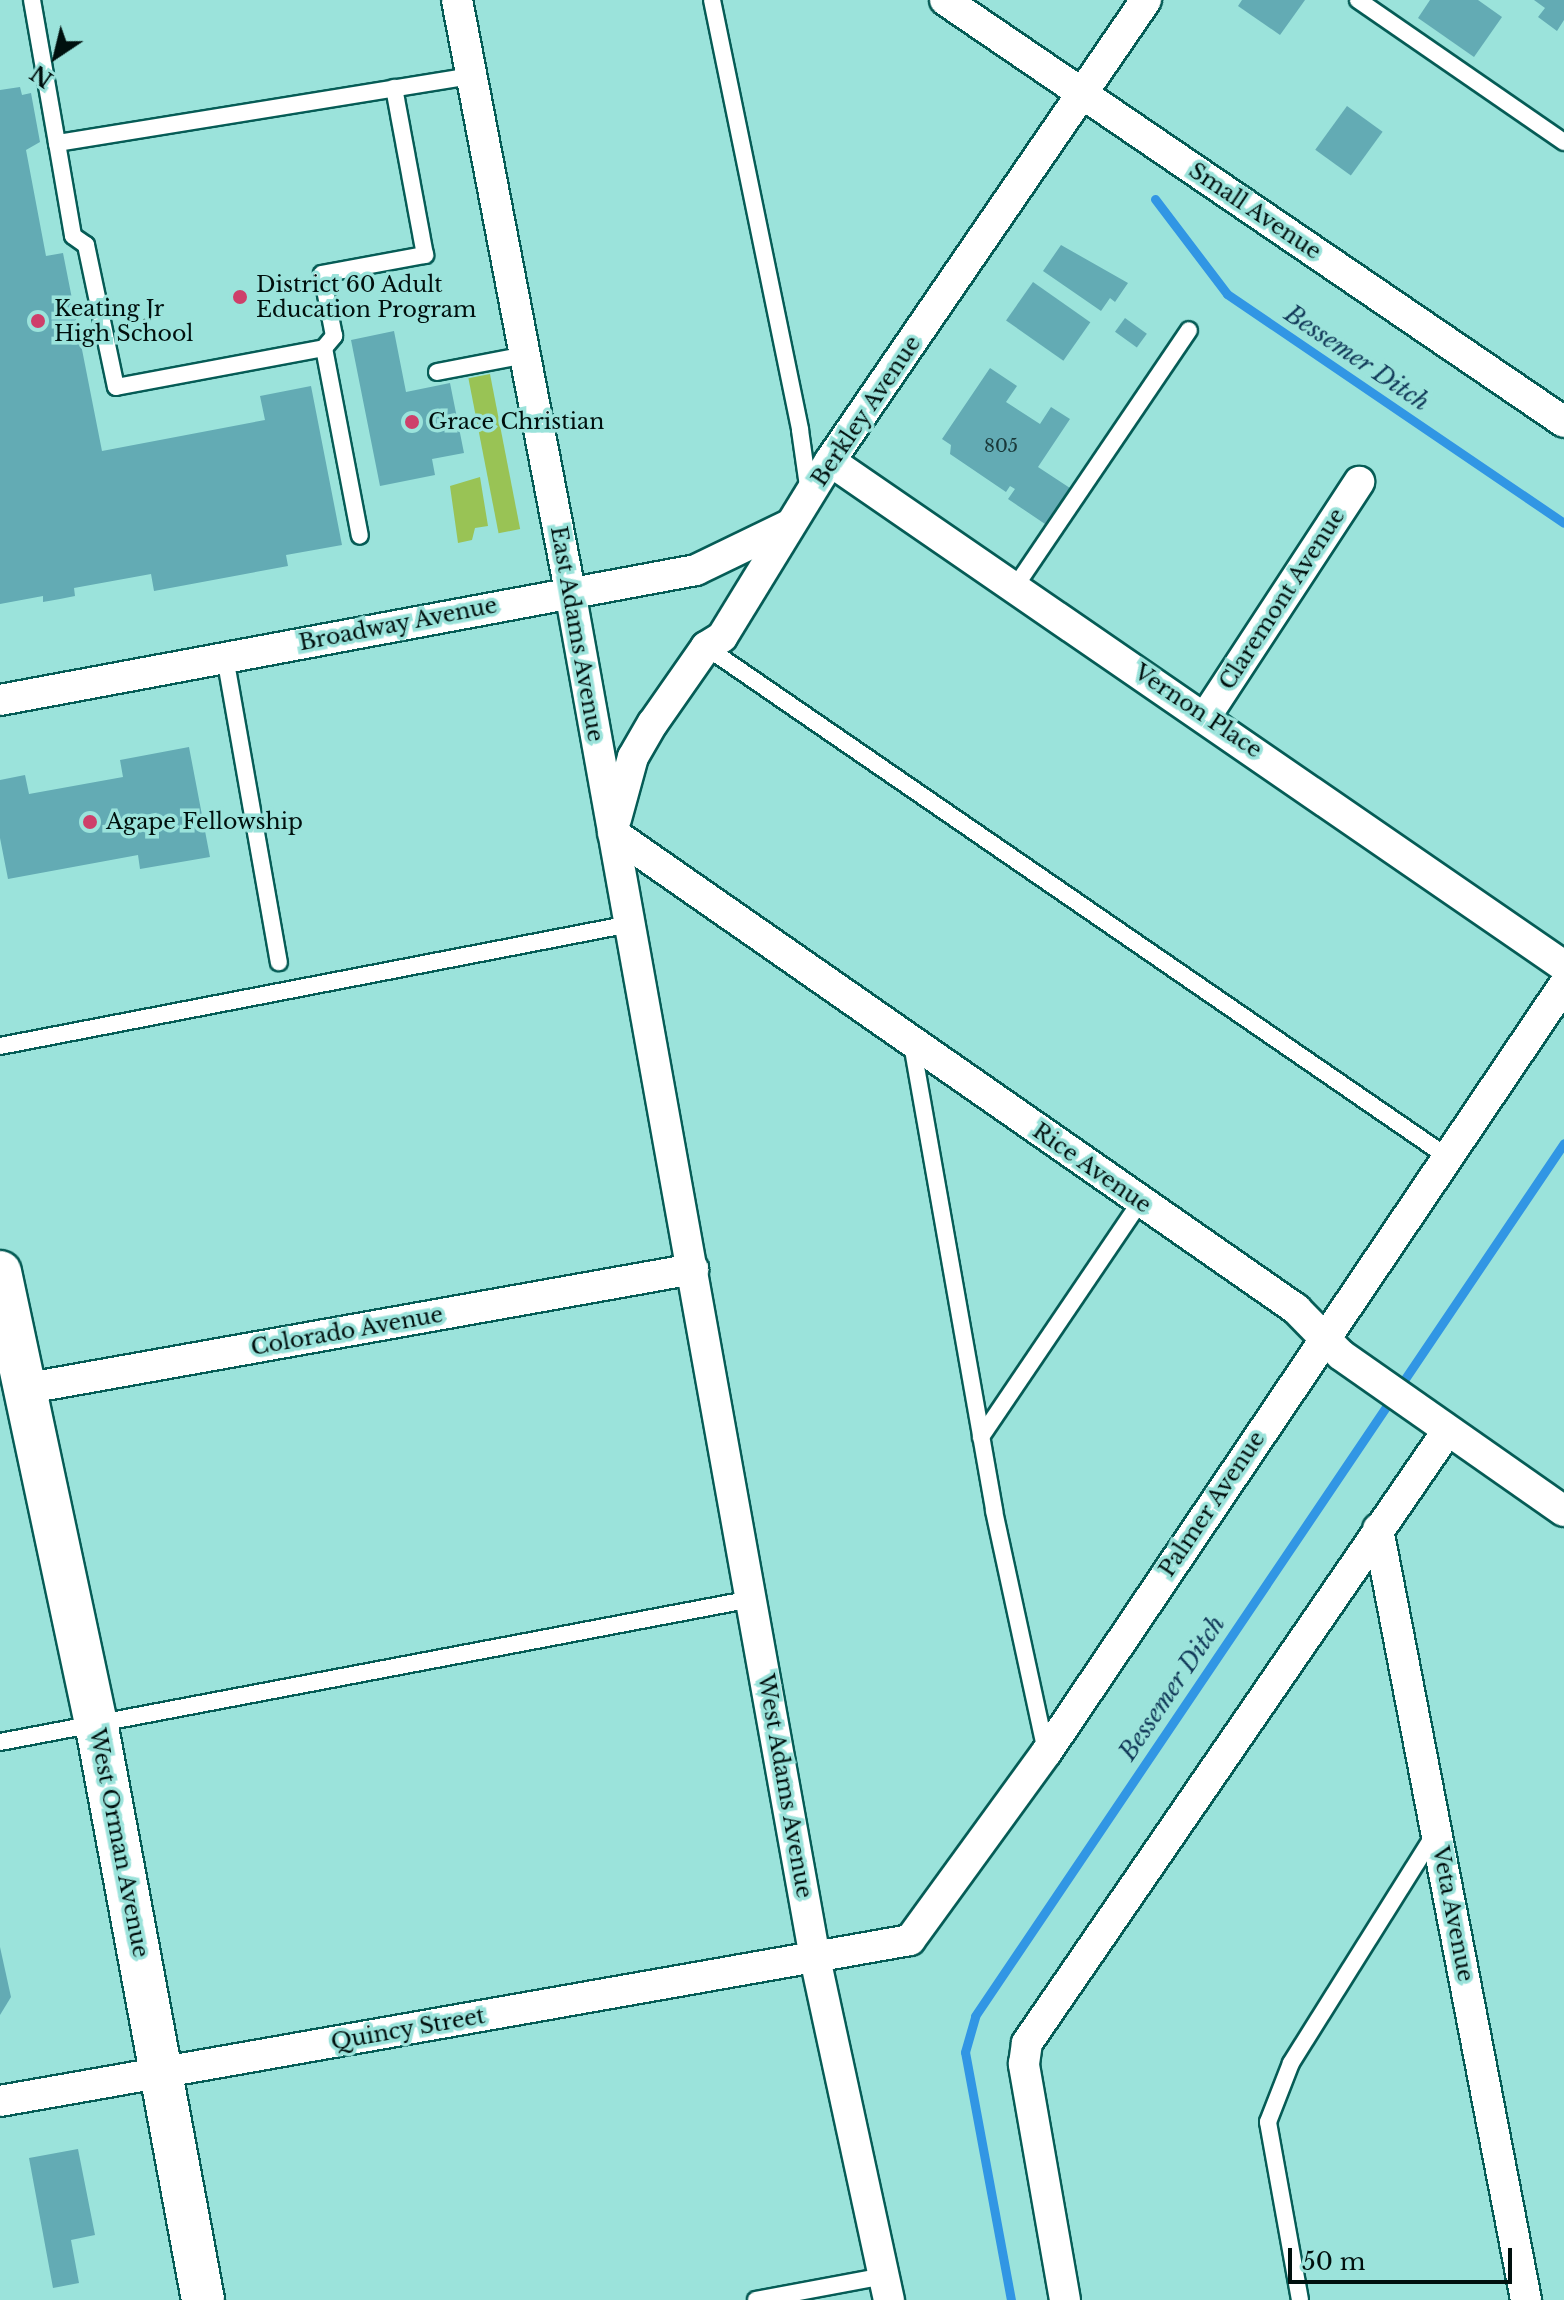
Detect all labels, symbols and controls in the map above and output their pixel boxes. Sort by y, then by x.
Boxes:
north arrow [16,16,96,96]
text: N [26,59,58,93]
street label: Small Avenue [1184,157,1326,265]
place label: District 60 Adult Education Program [256,271,476,322]
marker: District 60 Adult Education Program [231,288,249,306]
place label: Keating Jr High School [54,295,194,346]
water label: Bessemer Ditch [1279,299,1435,417]
marker: Keating Jr High School [29,312,47,330]
street label: Berkley Avenue [806,330,926,492]
place label: Grace Christian [428,409,604,435]
marker: Grace Christian [403,413,421,431]
house number: 805 [984,435,1018,457]
street label: Claremont Avenue [1213,503,1351,695]
street label: East Adams Avenue [545,523,609,745]
street label: Broadway Avenue [296,592,500,656]
street label: Vernon Place [1129,659,1267,763]
place label: Agape Fellowship [106,809,303,835]
marker: Agape Fellowship [81,813,99,831]
street label: Rice Avenue [1027,1117,1157,1219]
street label: Colorado Avenue [248,1301,446,1361]
street label: Palmer Avenue [1153,1426,1271,1582]
water label: Bessemer Ditch [1113,1610,1231,1766]
street label: West Adams Avenue [752,1671,818,1901]
street label: West Orman Avenue [84,1726,154,1960]
street label: Veta Avenue [1427,1843,1479,1985]
street label: Quincy Street [329,2002,487,2056]
scale bar [1292,2232,1516,2282]
text: 50 m [1302,2247,1365,2276]

